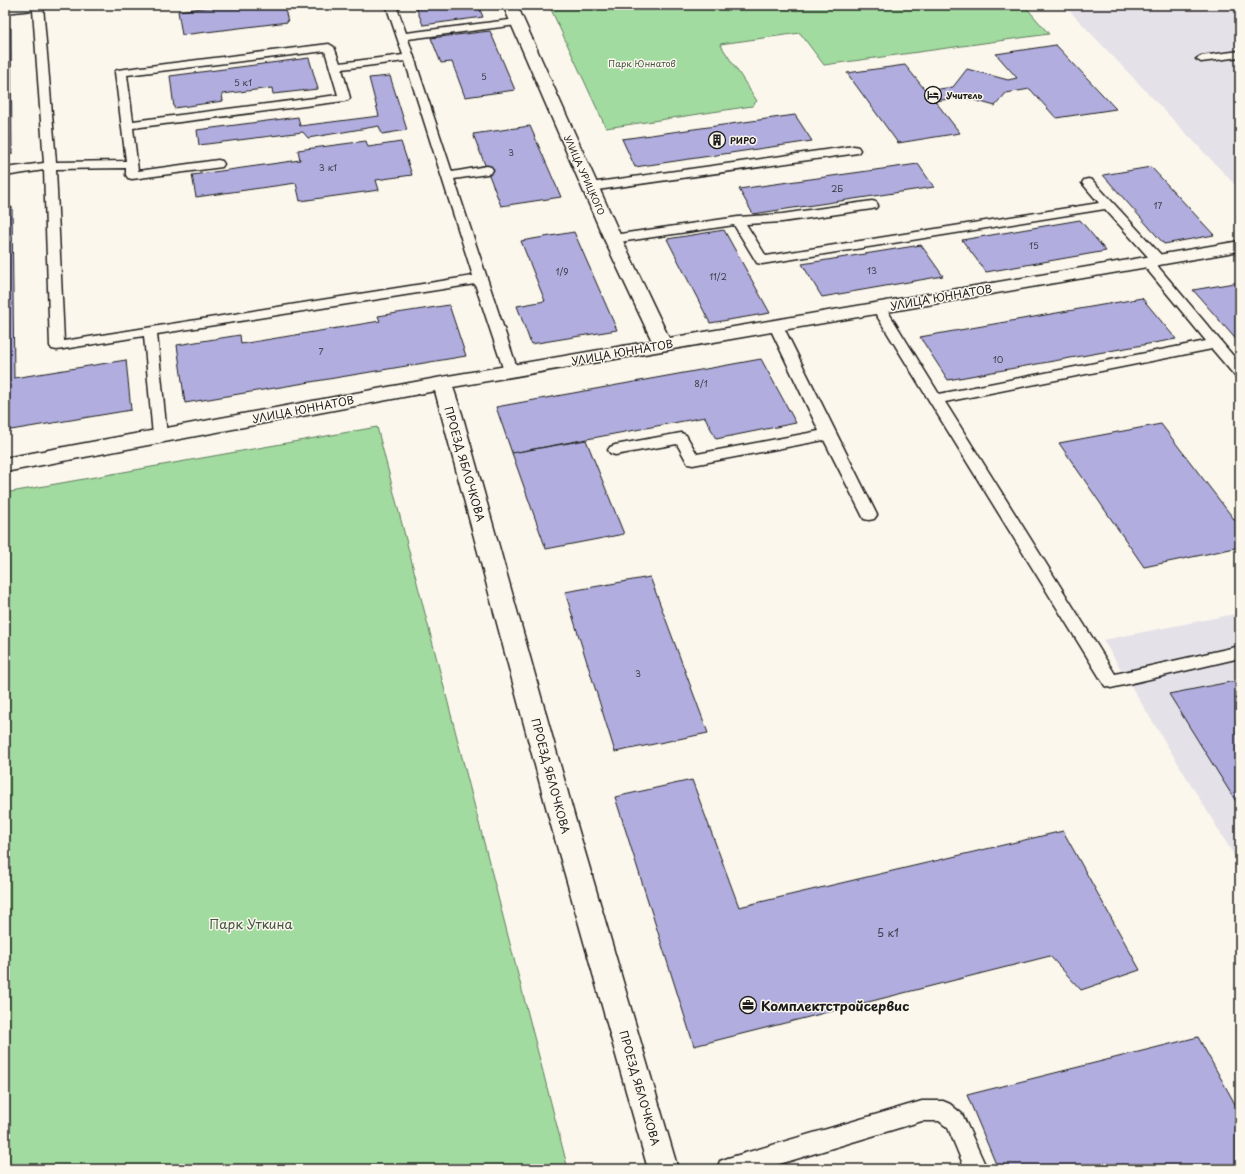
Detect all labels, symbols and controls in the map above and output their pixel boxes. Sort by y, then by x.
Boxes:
park label: Парк Юннатов [608,56,676,70]
house number: 5 [481,69,487,83]
house number: 5 к1 [234,75,252,89]
hotel icon: Учитель [923,85,943,105]
place label: Учитель [946,88,982,102]
building icon: РИРО [707,130,727,150]
street label: УЛИЦА УРИЦКОГО [561,133,609,217]
place label: РИРО [730,133,756,147]
house number: 3 [508,145,514,159]
house number: 3 к1 [319,160,337,174]
house number: 2Б [831,181,843,195]
house number: 17 [1154,198,1163,212]
house number: 15 [1029,238,1039,252]
house number: 13 [867,263,877,277]
house number: 1/9 [556,264,569,278]
house number: 11/2 [709,269,727,283]
street label: УЛИЦА ЮННАТОВ [889,280,993,314]
street label: УЛИЦА ЮННАТОВ [570,335,674,369]
house number: 7 [318,344,324,358]
house number: 10 [993,352,1004,366]
house number: 8/1 [694,376,708,390]
street label: УЛИЦА ЮННАТОВ [251,391,355,427]
street label: ПРОЕЗД ЯБЛОЧКОВА [440,405,490,523]
house number: 3 [635,666,641,680]
street label: ПРОЕЗД ЯБЛОЧКОВА [527,716,575,836]
park label: Парк Уткина [209,914,294,933]
house number: 5 к1 [877,924,899,941]
office icon: Комплектстройсервис [738,995,758,1015]
place label: Комплектстройсервис [761,996,909,1015]
street label: ПРОЕЗД ЯБЛОЧКОВА [615,1029,665,1147]

